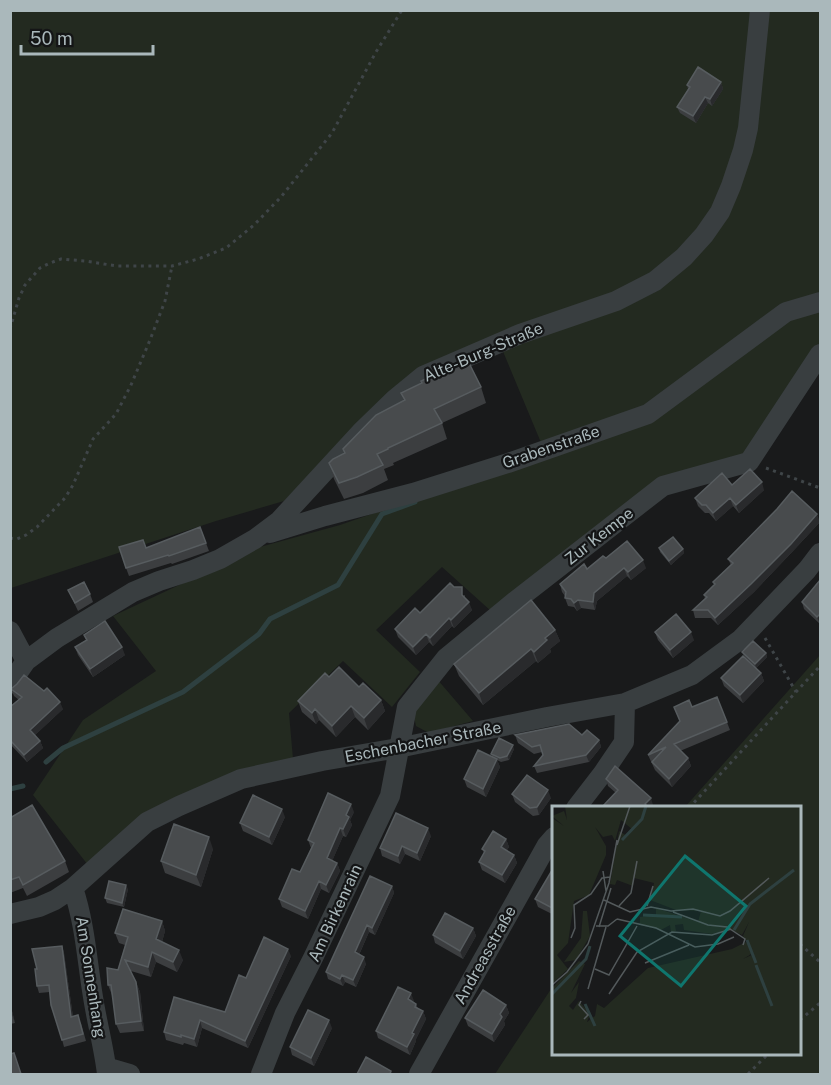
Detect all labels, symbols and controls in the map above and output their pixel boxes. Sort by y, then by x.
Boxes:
scale bar [21,18,153,56]
text: 50 m [30,28,73,49]
street label: Alte-Burg-Straße [420,318,546,386]
street label: Grabenstraße [500,421,602,473]
street label: Zur Kempe [561,503,637,569]
street label: Eschenbacher Straße [343,717,503,767]
inset map [552,806,801,1055]
street label: Am Birkenrain [304,861,366,965]
street label: Andreasstraße [450,902,520,1008]
street label: Am Sonnenhang [72,915,110,1039]

